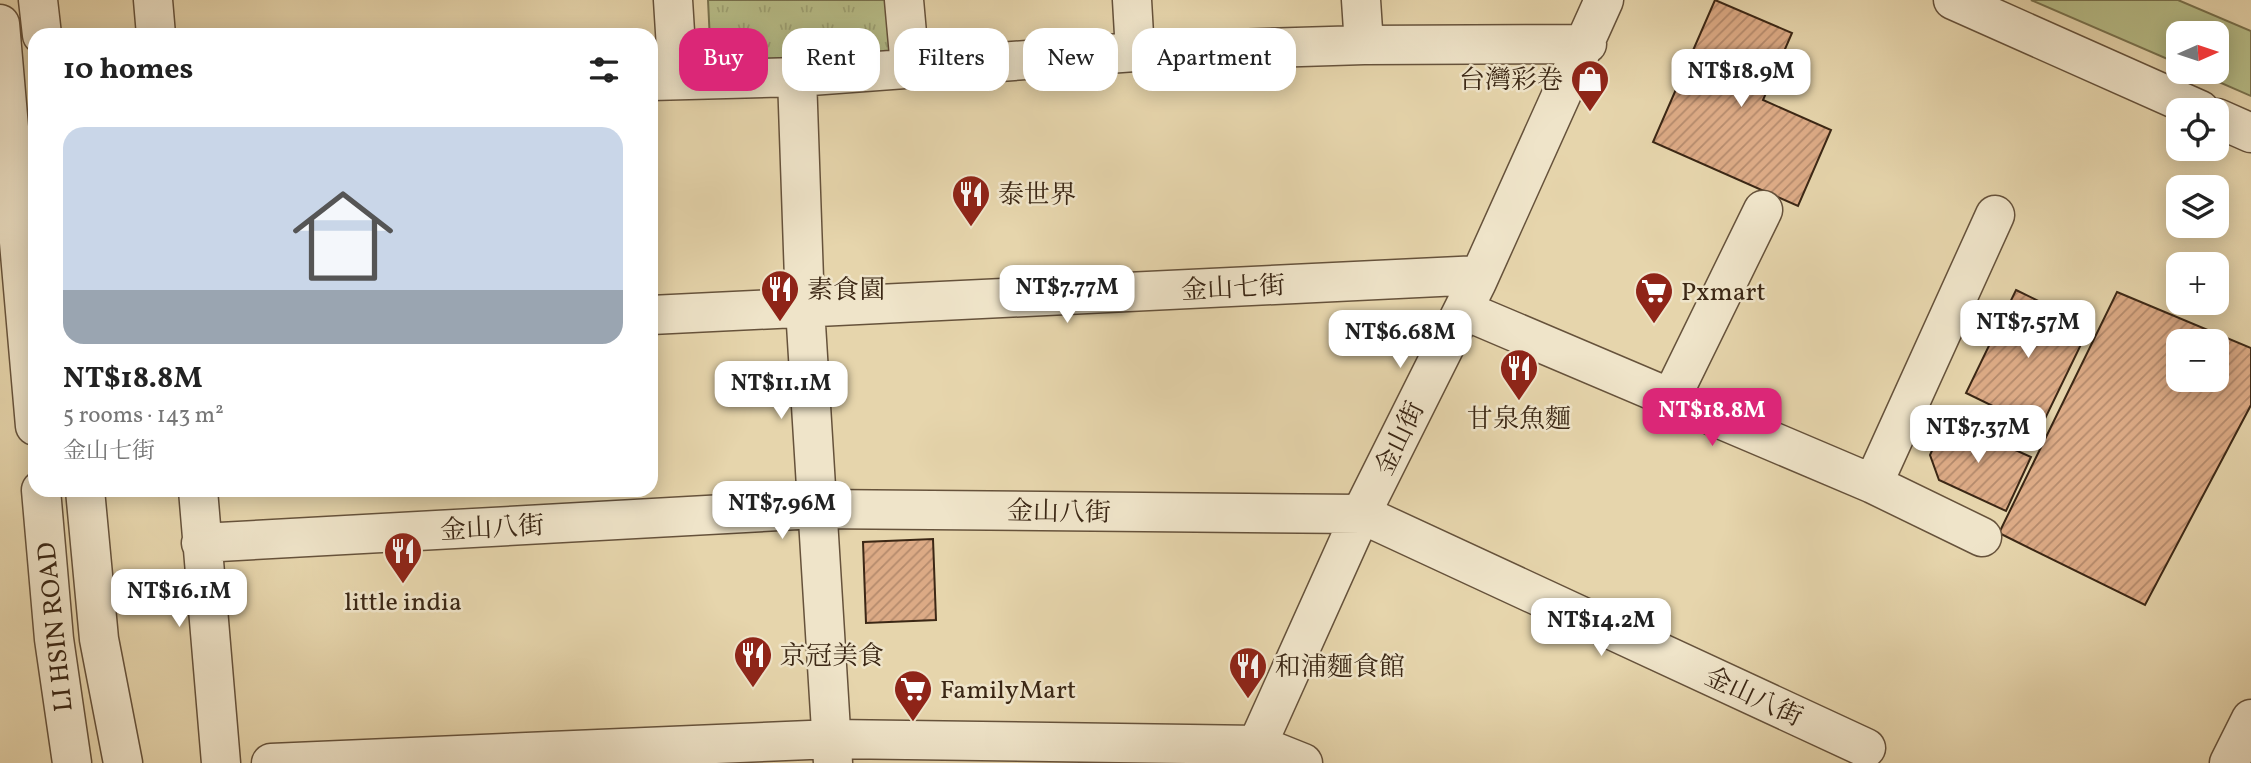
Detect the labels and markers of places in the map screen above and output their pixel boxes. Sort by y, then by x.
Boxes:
pin: NT$18.9M [1669,50,1813,109]
shop icon: 台灣彩卷 [1569,58,1611,113]
place label: 台灣彩卷 [1459,63,1563,99]
restaurant icon: 泰世界 [950,173,992,228]
place label: 泰世界 [998,178,1076,214]
pin: NT$7.77M [995,266,1139,325]
restaurant icon: 素食園 [759,268,801,323]
supermarket icon: Pxmart [1633,270,1675,325]
place label: 素食園 [807,273,885,309]
place label: Pxmart [1681,275,1766,311]
pin: NT$7.57M [1956,300,2100,360]
pin: NT$6.68M [1328,310,1472,370]
restaurant icon: 甘泉魚麵 [1498,347,1540,402]
pin: NT$11.1M [709,362,853,421]
pin: NT$18.8M [1640,388,1784,448]
place label: 甘泉魚麵 [1467,402,1571,438]
pin: NT$7.37M [1906,406,2050,465]
pin: NT$7.96M [710,482,854,541]
restaurant icon: little india [382,530,424,585]
pin: NT$16.1M [107,570,251,629]
place label: little india [344,585,462,621]
pin: NT$14.2M [1529,598,1673,658]
restaurant icon: 京冠美食 [732,634,774,689]
place label: 京冠美食 [780,639,884,675]
restaurant icon: 和浦麵食館 [1227,645,1269,700]
place label: 和浦麵食館 [1275,650,1405,686]
supermarket icon: FamilyMart [892,668,934,723]
place label: FamilyMart [940,673,1076,709]

